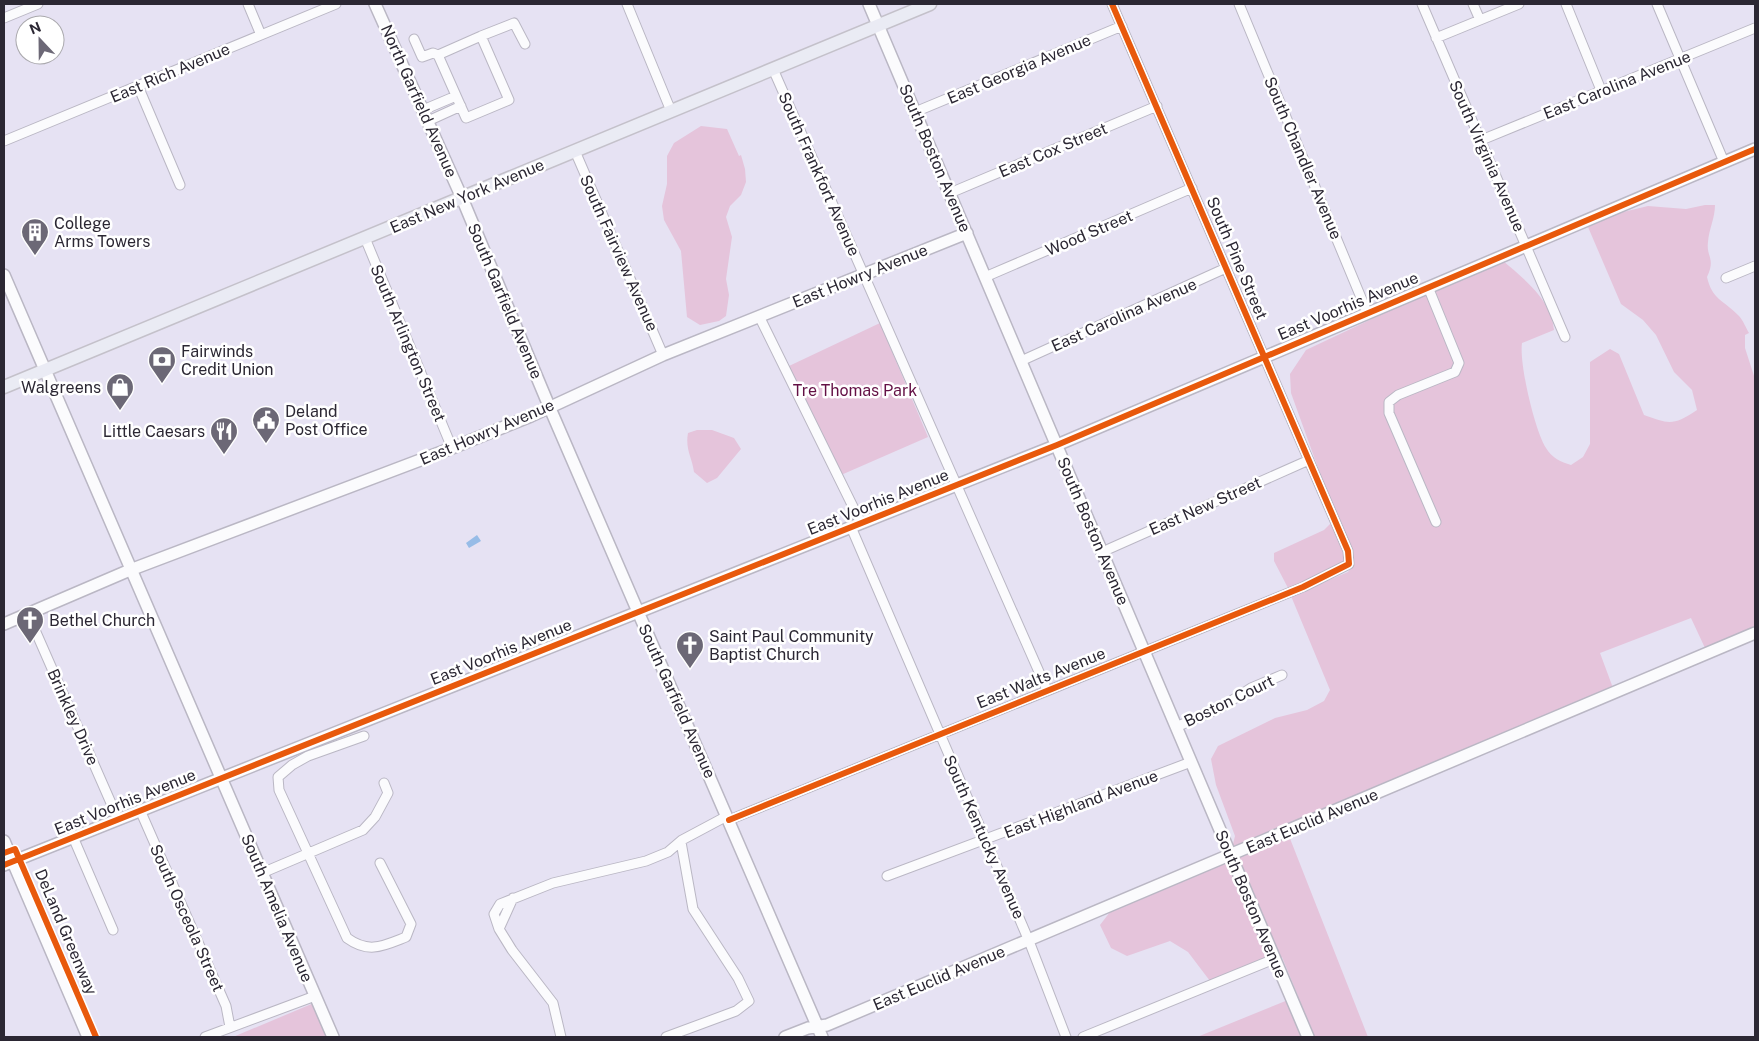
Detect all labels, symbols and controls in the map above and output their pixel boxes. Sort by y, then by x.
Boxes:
north arrow [15,15,65,65]
text: N [27,18,43,37]
street label: North Garfield Avenue [377,22,461,180]
street label: East Georgia Avenue [944,30,1094,108]
street label: East Rich Avenue [107,39,233,107]
street label: East Carolina Avenue [1541,47,1693,123]
street label: South Chandler Avenue [1260,74,1346,242]
street label: South Virginia Avenue [1445,77,1529,235]
street label: South Boston Avenue [895,81,975,235]
street label: South Frankfort Avenue [774,89,864,259]
street label: East Cox Street [996,119,1110,181]
street label: East New York Avenue [387,155,547,237]
street label: South Fairview Avenue [576,172,662,334]
street label: South Pine Street [1203,194,1271,322]
street label: Wood Street [1043,206,1135,260]
place label: College Arms Towers [54,214,150,251]
building icon: College Arms Towers [20,217,50,256]
street label: South Garfield Avenue [464,220,546,382]
street label: East Howry Avenue [790,240,930,312]
street label: South Arlington Street [366,262,450,424]
street label: East Voorhis Avenue [1275,268,1421,344]
street label: East Carolina Avenue [1048,274,1200,356]
place label: Fairwinds Credit Union [181,342,274,379]
bank icon: Fairwinds Credit Union [147,345,177,384]
shop icon: Walgreens [105,372,135,411]
place label: Walgreens [21,378,101,397]
park label: Tre Thomas Park [793,381,917,400]
street label: East Howry Avenue [417,395,557,469]
place label: Deland Post Office [285,402,368,439]
public building icon: Deland Post Office [251,405,281,444]
restaurant icon: Little Caesars [209,416,239,455]
place label: Little Caesars [103,422,205,441]
street label: South Boston Avenue [1053,454,1133,608]
street label: East Voorhis Avenue [805,465,951,539]
street label: East New Street [1146,473,1264,539]
church icon: Bethel Church [15,605,45,644]
place label: Bethel Church [49,611,155,630]
street label: East Voorhis Avenue [428,615,574,689]
street label: South Garfield Avenue [634,621,720,781]
place label: Saint Paul Community Baptist Church [709,627,874,664]
church icon: Saint Paul Community Baptist Church [675,630,705,669]
street label: East Walts Avenue [974,644,1108,712]
street label: Brinkley Drive [43,666,103,768]
street label: Boston Court [1181,671,1277,731]
street label: South Kentucky Avenue [939,752,1029,922]
street label: East Voorhis Avenue [52,765,198,839]
street label: East Highland Avenue [1001,766,1161,842]
street label: East Euclid Avenue [1243,785,1381,857]
street label: South Boston Avenue [1211,827,1291,981]
street label: South Amelia Avenue [237,831,317,985]
street label: South Osceola Street [146,841,228,995]
street label: DeLand Greenway [31,866,101,998]
street label: East Euclid Avenue [870,942,1008,1014]

